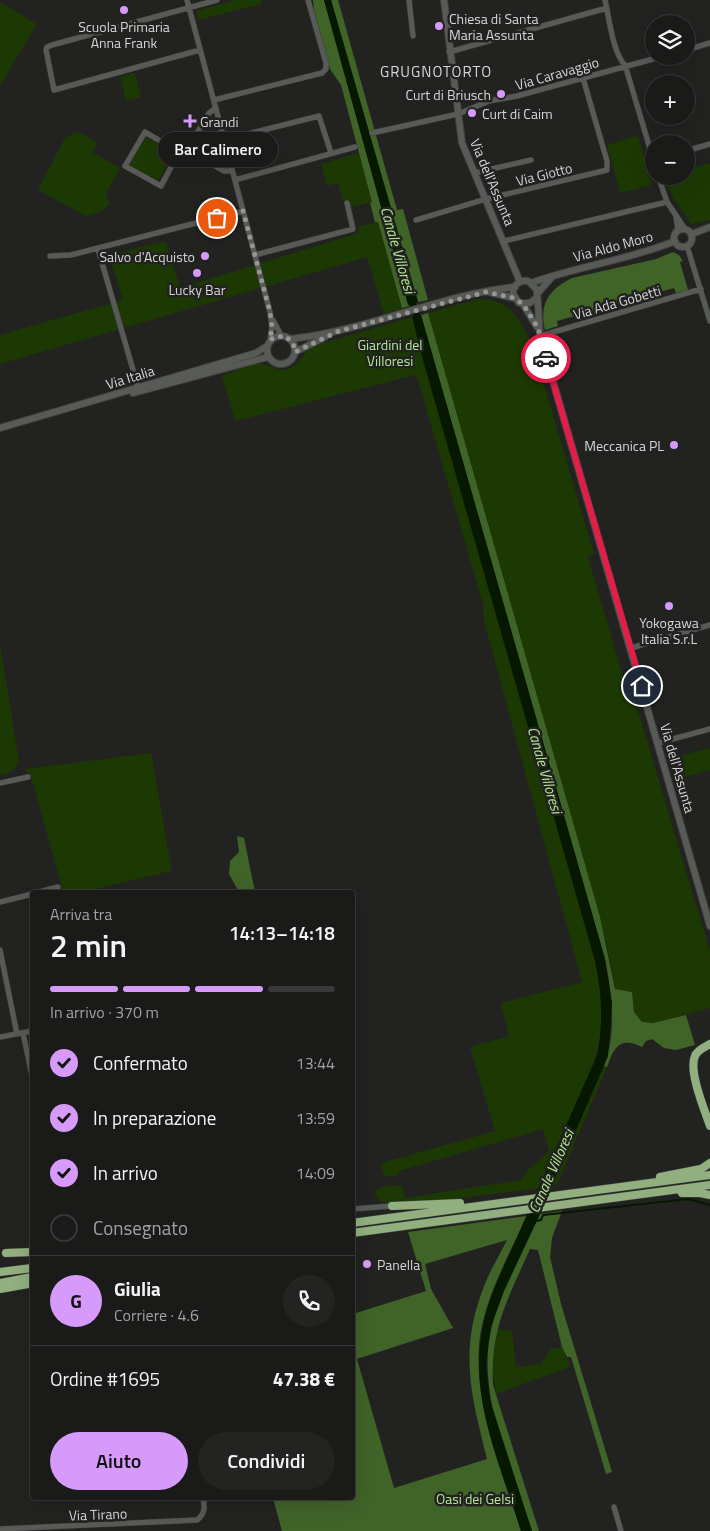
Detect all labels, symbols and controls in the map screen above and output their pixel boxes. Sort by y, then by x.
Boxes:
marker: Scuola Primaria Anna Frank [118,4,130,16]
place label: Chiesa di Santa Maria Assunta [449,8,538,45]
map controls [645,15,695,185]
button: layers [645,15,695,65]
place label: Scuola Primaria Anna Frank [78,16,170,53]
marker: Chiesa di Santa Maria Assunta [433,20,445,32]
street label: Via Caravaggio [513,51,601,95]
district label: GRUGNOTORTO [380,60,492,83]
button: + [645,75,695,125]
place label: Curt di Briusch [406,84,491,105]
marker: Curt di Briusch [495,88,507,100]
place label: Curt di Caim [482,103,553,124]
marker: Curt di Caim [466,107,478,119]
place label: Grandi [200,111,238,132]
marker: Grandi [184,115,196,127]
callout: Bar Calimero [157,133,277,168]
street label: Via dell'Assunta [465,135,521,229]
button: − [645,135,695,185]
text: Bar Calimero [174,137,262,161]
street label: Via Giotto [514,157,574,191]
pin [196,197,238,239]
icon: bag [203,204,231,232]
water label: Canale Villoresi [375,204,422,298]
street label: Via Aldo Moro [571,225,655,267]
place label: Salvo d'Acquisto [99,246,195,267]
marker: Salvo d'Acquisto [199,250,211,262]
marker: Lucky Bar [191,267,203,279]
place label: Lucky Bar [168,279,226,300]
street label: Via Ada Gobetti [571,279,663,325]
courier [521,333,571,383]
park label: Giardini del Villoresi [357,334,423,371]
icon: car [532,344,560,372]
street label: Via Italia [103,360,157,394]
place label: Meccanica PL [584,435,664,456]
marker: Meccanica PL [668,439,680,451]
marker: Yokogawa Italia S.r.L [663,600,675,612]
place label: Yokogawa Italia S.r.L [639,612,699,649]
pin [621,665,663,707]
icon: home [628,672,656,700]
street label: Via dell'Assunta [655,721,701,815]
water label: Canale Villoresi [522,724,569,818]
text: Arriva tra [50,902,112,926]
text: 14:13–14:18 [229,918,335,947]
text: 2 min [50,921,127,969]
text: In arrivo · 370 m [50,1000,159,1024]
text: Confermato [93,1048,188,1077]
icon: check [50,1049,78,1077]
text: 13:44 [296,1051,335,1075]
text: In preparazione [93,1103,216,1132]
icon: check [50,1104,78,1132]
text: 13:59 [296,1106,335,1130]
water label: Canale Villoresi [522,1124,580,1217]
text: In arrivo [93,1158,158,1187]
icon: check [50,1159,78,1187]
text: 14:09 [296,1161,335,1185]
text: Consegnato [93,1213,188,1242]
place label: Panella [377,1254,420,1275]
marker: Panella [361,1258,373,1270]
text: Giulia [114,1274,161,1303]
button: phone [283,1275,335,1327]
text: G [70,1286,82,1315]
text: Corriere · 4.6 [114,1303,199,1327]
text: Ordine #1695 [50,1364,160,1393]
text: 47.38 € [273,1364,335,1393]
button: Aiuto [50,1432,188,1490]
button: Condividi [198,1432,335,1490]
park label: Oasi dei Gelsi [436,1488,514,1509]
street label: Via Tirano [68,1502,128,1526]

